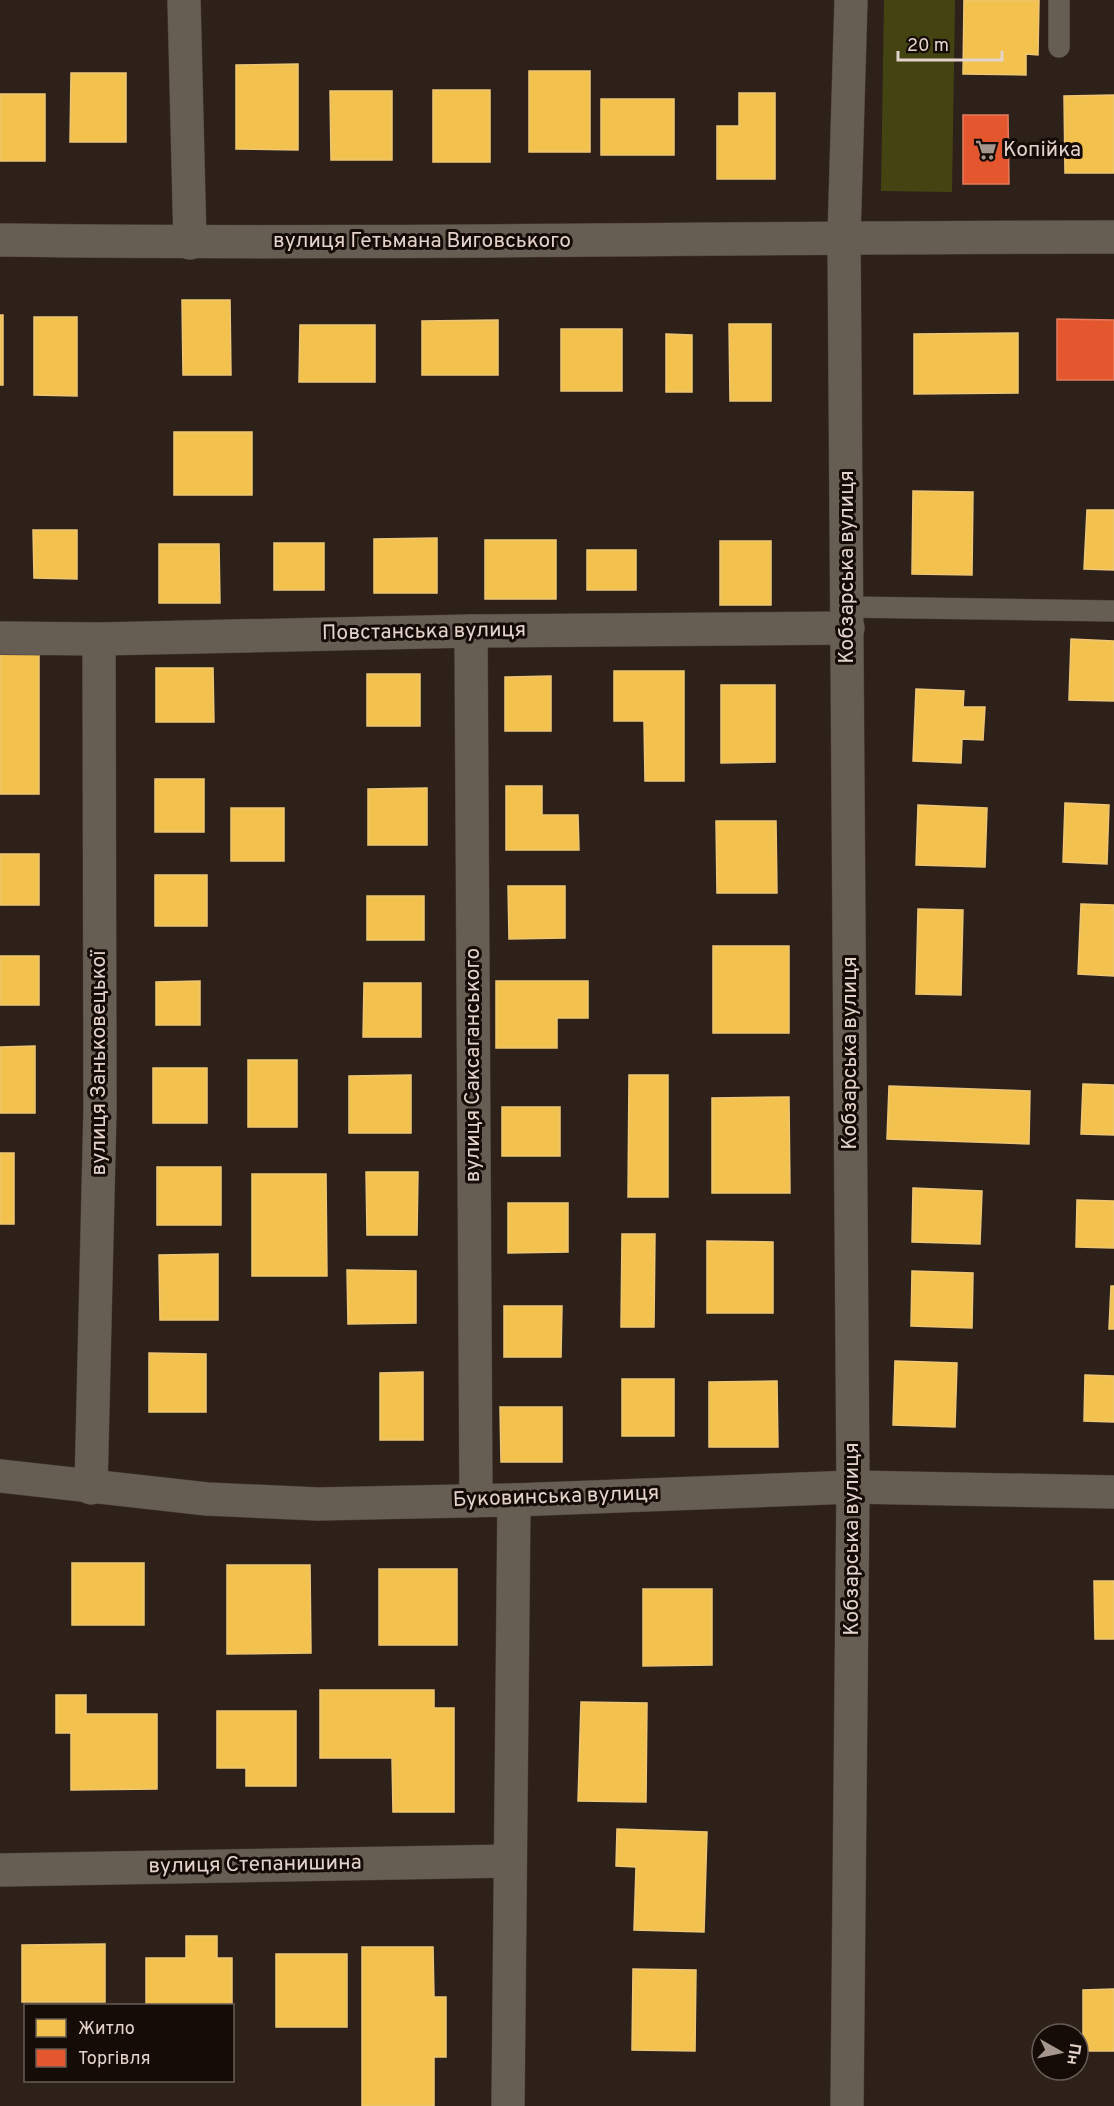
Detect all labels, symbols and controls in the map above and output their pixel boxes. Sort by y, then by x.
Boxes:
scale bar [898,24,1002,62]
text: 20 m [907,35,949,58]
place label: Копійка [1003,137,1081,164]
supermarket icon: Копійка [974,138,998,162]
street label: вулиця Гетьмана Виговського [273,228,571,255]
street label: Кобзарська вулиця [834,470,861,664]
street label: Повстанська вулиця [322,617,526,647]
street label: вулиця Саксаганського [460,948,487,1182]
street label: вулиця Заньковецької [86,950,113,1176]
street label: Кобзарська вулиця [837,956,864,1150]
street label: Кобзарська вулиця [839,1442,866,1636]
street label: Буковинська вулиця [452,1480,660,1514]
street label: вулиця Степанишина [148,1850,362,1880]
legend [24,2004,234,2082]
text: Житло [78,2018,135,2041]
north arrow [1030,2022,1090,2082]
text: Пн [1061,2042,1084,2066]
text: Торгівля [78,2048,151,2071]

